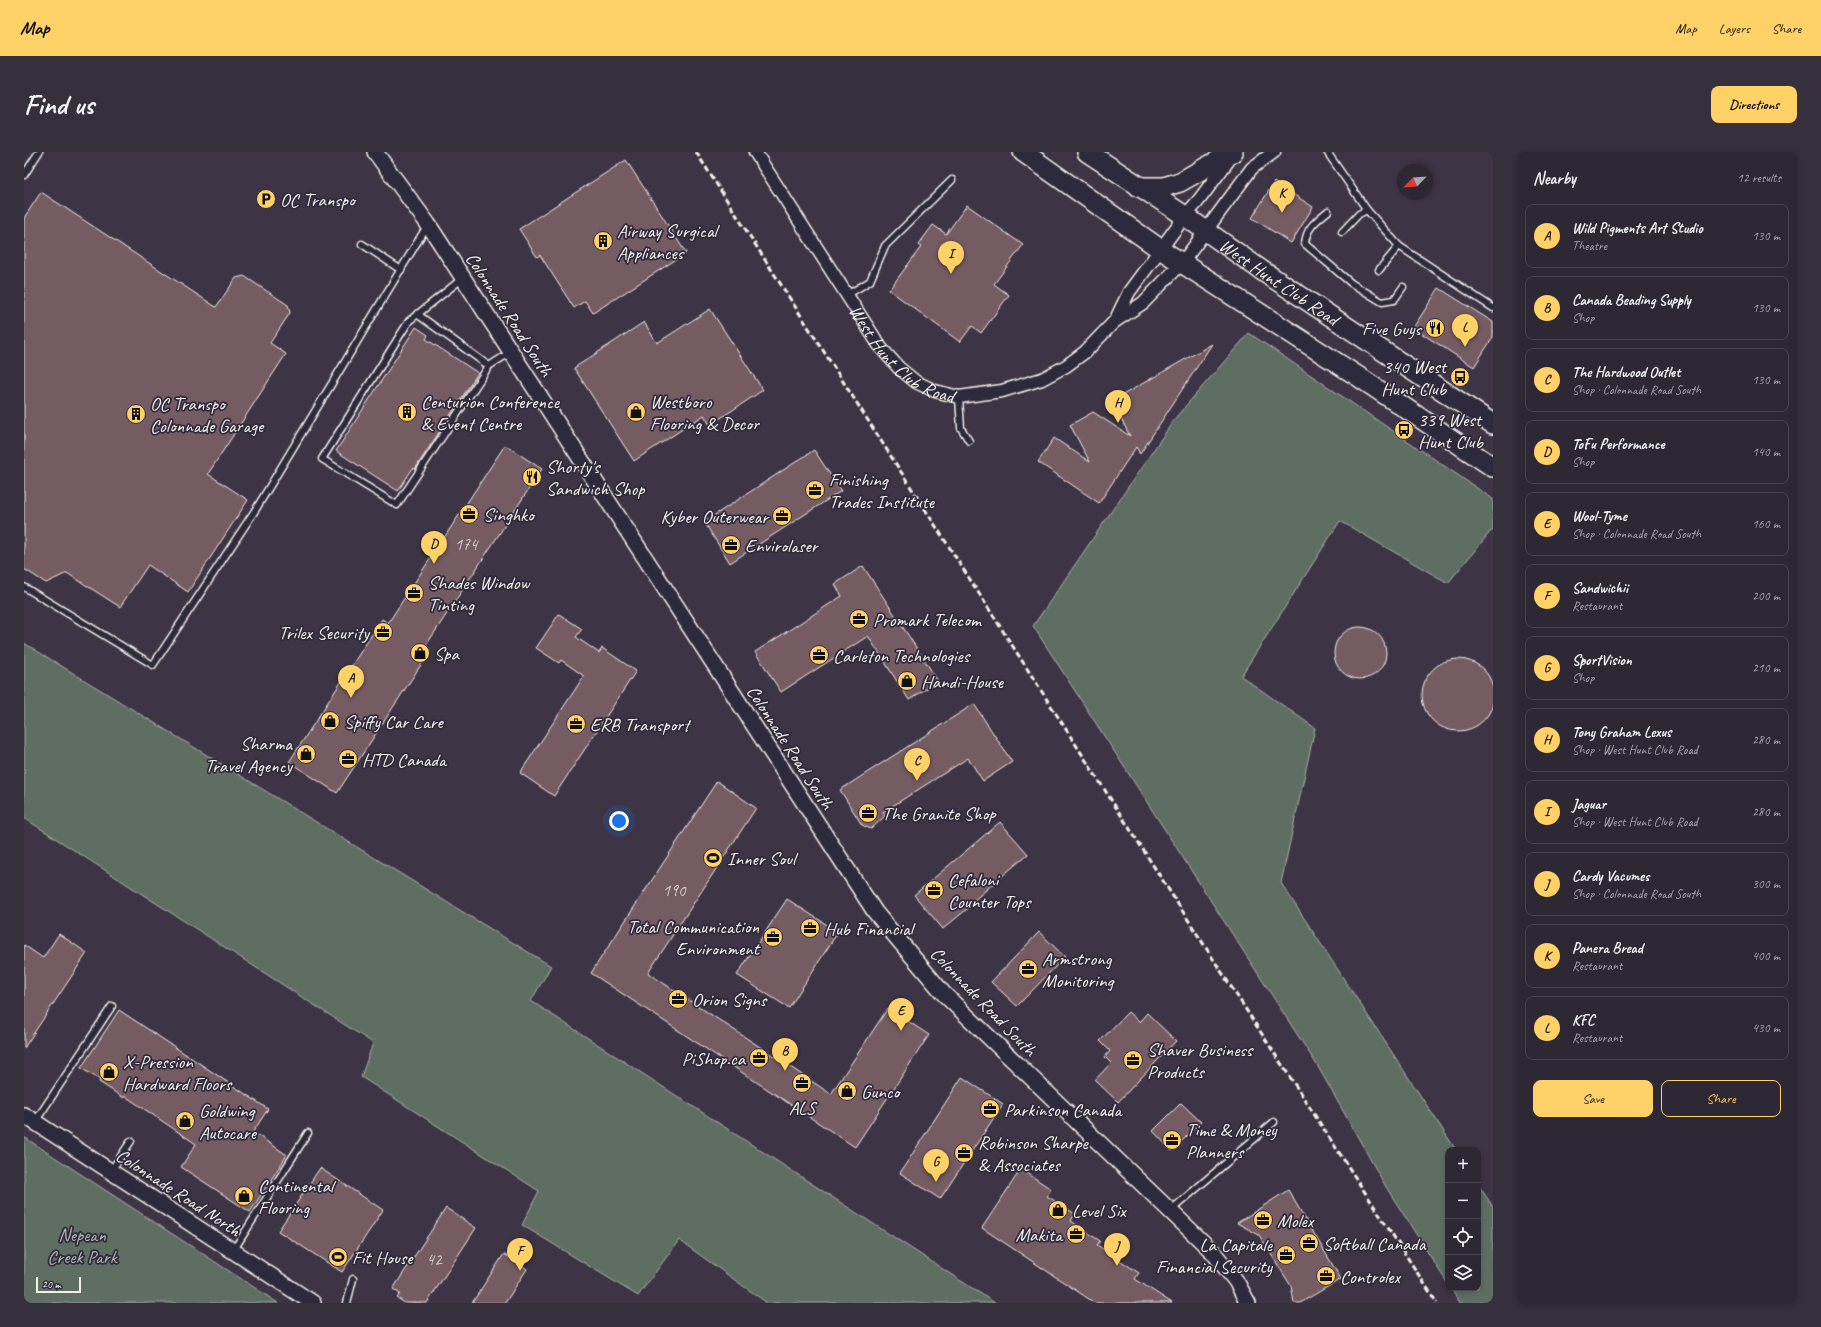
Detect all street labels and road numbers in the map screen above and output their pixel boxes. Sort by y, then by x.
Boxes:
street label: West Hunt Club Road [1215,233,1346,333]
street label: Colonnade Road South [460,248,559,382]
street label: West Hunt Club Road [843,300,960,409]
street label: Colonnade Road South [741,681,840,815]
street label: Colonnade Road South [925,942,1043,1062]
street label: Colonnade Road North [111,1143,247,1243]

